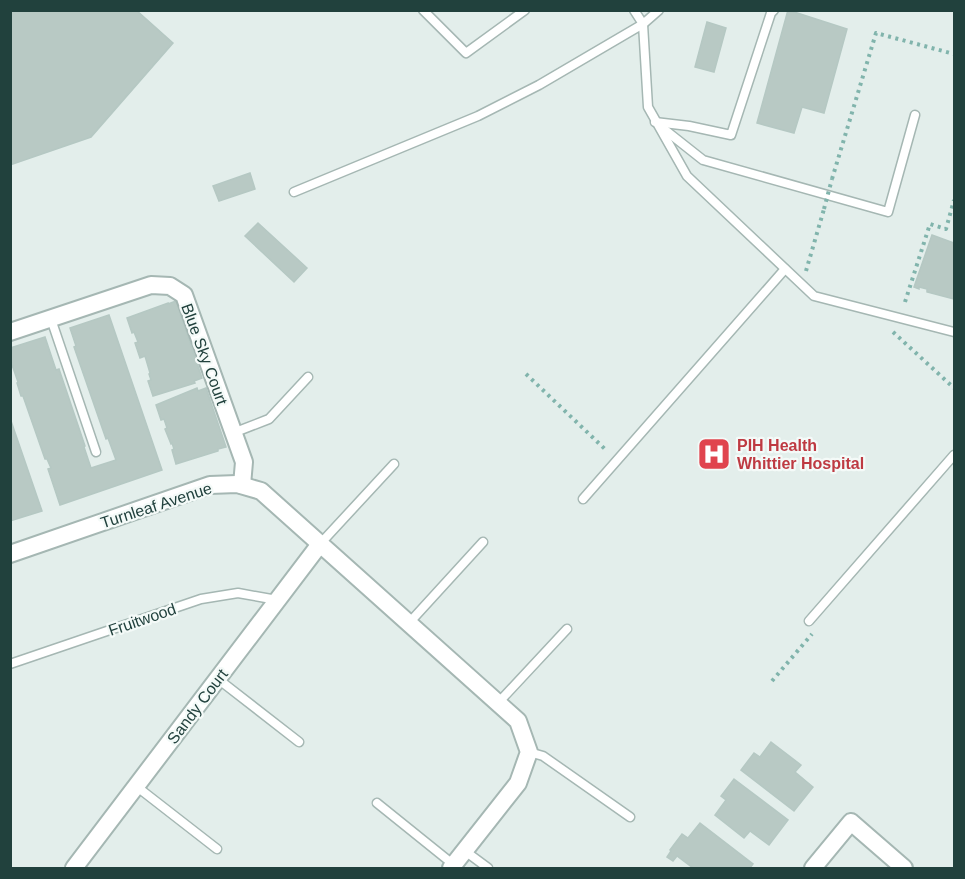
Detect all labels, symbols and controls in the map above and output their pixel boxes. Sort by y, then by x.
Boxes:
street label: Blue Sky Court [178,301,231,408]
hospital icon: PIH Health Whittier Hospital [696,436,732,472]
place label: PIH Health Whittier Hospital [737,437,864,472]
street label: Turnleaf Avenue [99,479,214,531]
street label: Fruitwood [106,600,178,639]
street label: Sandy Court [164,665,231,747]

